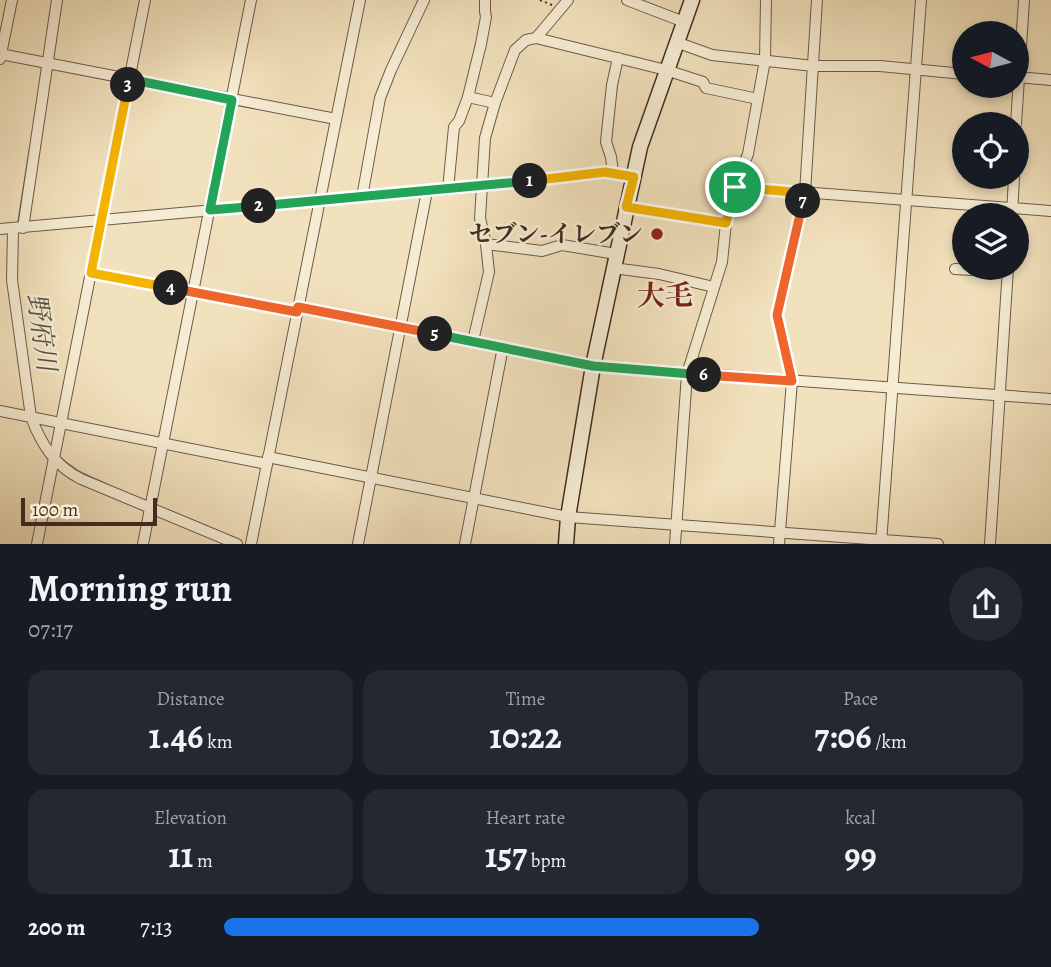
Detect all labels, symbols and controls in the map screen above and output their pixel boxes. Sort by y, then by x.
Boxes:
north arrow [952,21,1029,98]
map controls [952,21,1029,280]
pin: 3 [110,68,146,102]
text: 3 [123,71,132,97]
button: locate [952,112,1029,189]
pin [705,157,765,217]
pin: 1 [512,164,548,198]
text: 1 [526,167,533,193]
icon: arrive [716,168,754,206]
pin: 7 [786,184,820,218]
text: 7 [798,187,807,213]
pin: 2 [242,188,276,224]
text: 2 [254,192,263,218]
button: layers [952,203,1029,280]
place label: セブン-イレブン [468,218,643,250]
marker: セブン-イレブン [649,226,665,242]
pin: 4 [154,270,188,306]
text: 4 [166,274,175,300]
district label: 大毛 [637,277,693,315]
water label: 野府川 [19,291,65,376]
pin: 5 [418,316,452,352]
text: 5 [430,320,439,346]
pin: 6 [686,358,722,392]
text: 6 [699,361,708,387]
scale bar [21,494,158,526]
text: 100 m [32,497,78,523]
text: Morning run [28,562,232,614]
button: share [949,567,1023,641]
text: 07:17 [28,614,73,645]
text: Distance [156,686,225,712]
text: Time [506,686,545,712]
text: Pace [843,686,878,712]
text: 1.46 [149,712,203,760]
text: 10:22 [489,712,562,760]
text: 7:06 [814,712,871,760]
text: km [203,729,232,755]
text: /km [871,729,907,755]
text: Elevation [154,805,227,831]
text: Heart rate [486,805,565,831]
text: kcal [845,805,876,831]
text: 11 [168,831,193,879]
text: 157 [485,831,527,879]
text: 99 [844,831,877,879]
text: m [193,848,213,874]
text: bpm [527,848,566,874]
text: 200 m [28,912,86,943]
text: 7:13 [140,912,173,943]

